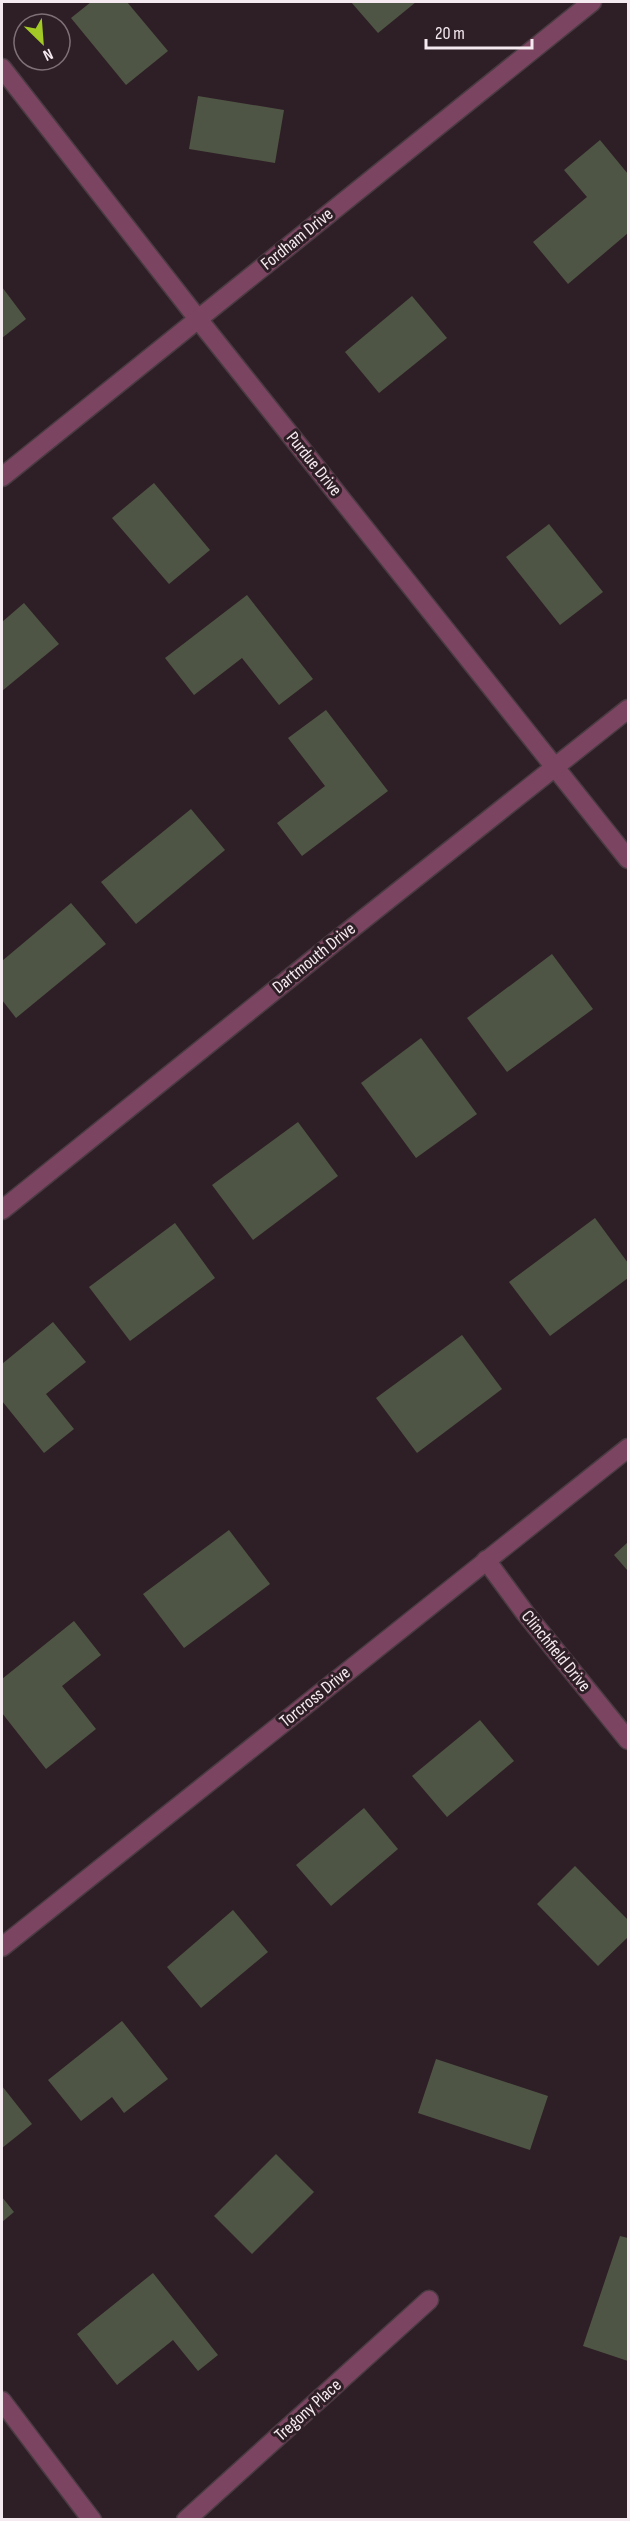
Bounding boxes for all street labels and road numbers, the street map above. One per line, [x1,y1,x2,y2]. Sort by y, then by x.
street label: Fordham Drive [257,203,337,275]
street label: Purdue Drive [282,428,346,500]
street label: Dartmouth Drive [268,918,360,998]
street label: Clinchfield Drive [517,1606,595,1696]
street label: Torcross Drive [275,1662,355,1732]
street label: Tregony Place [270,2375,346,2445]

